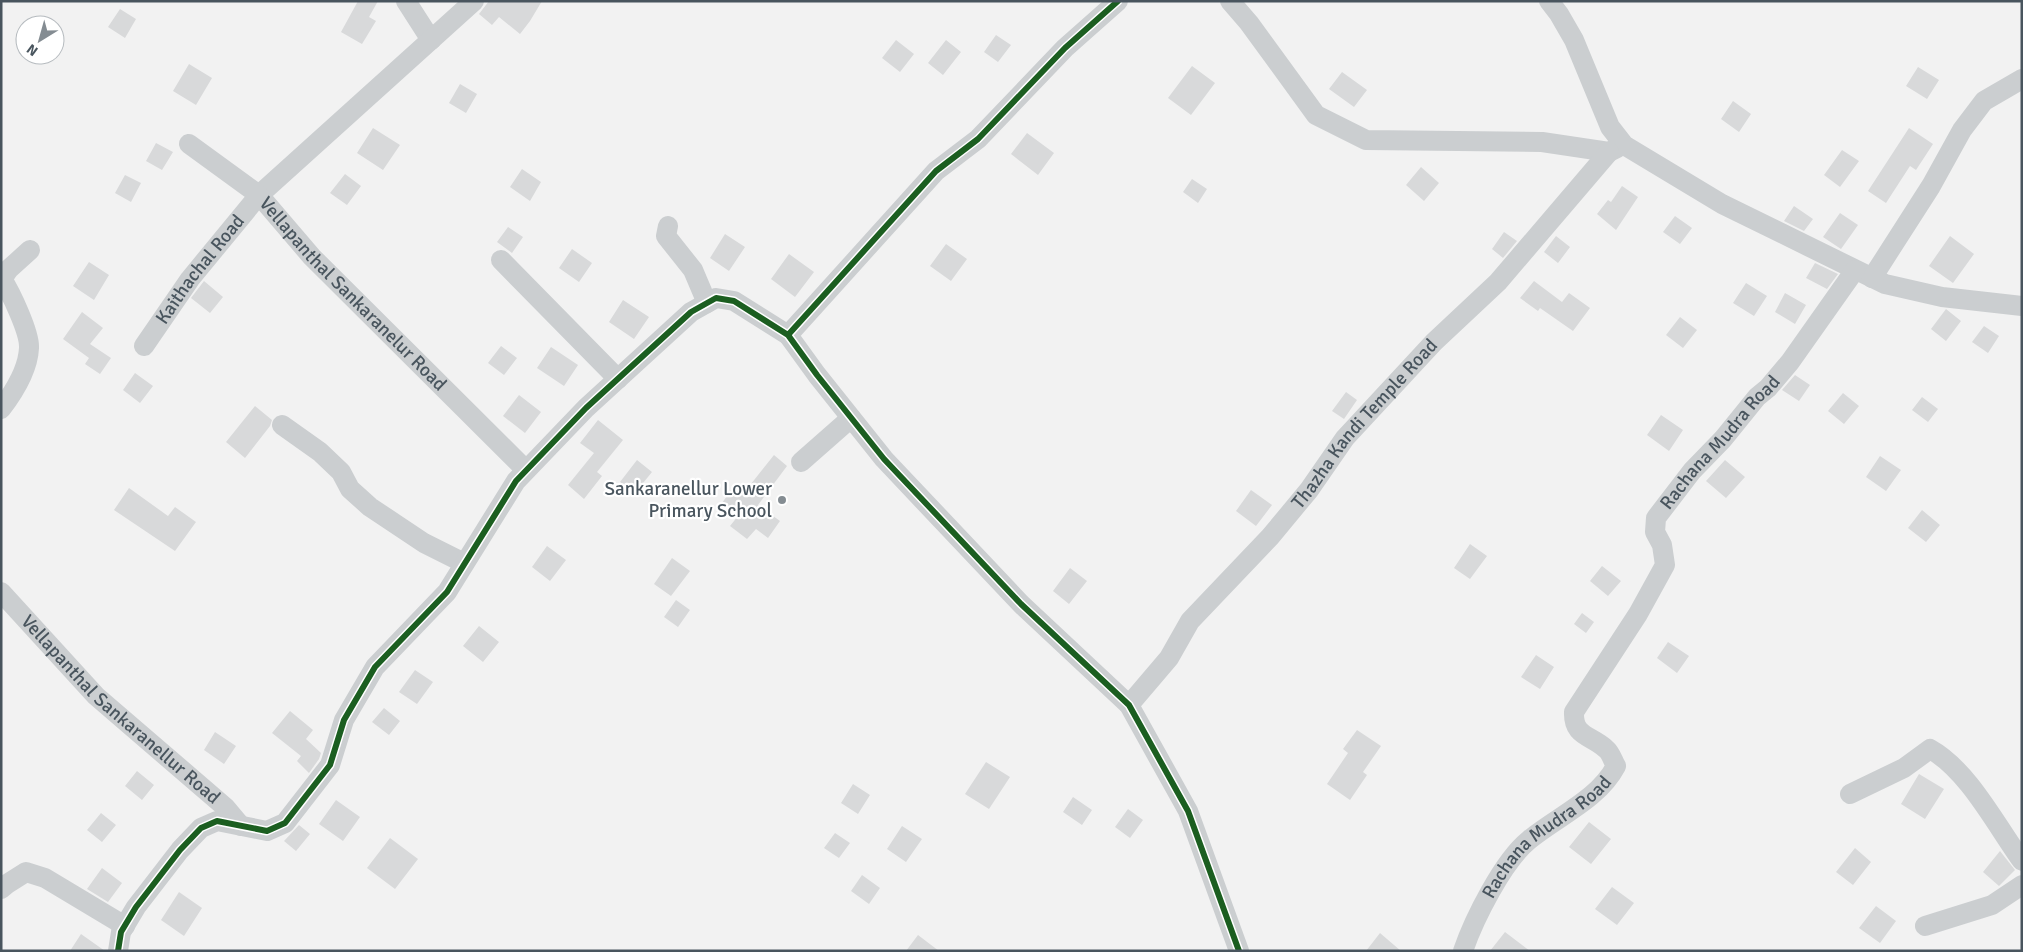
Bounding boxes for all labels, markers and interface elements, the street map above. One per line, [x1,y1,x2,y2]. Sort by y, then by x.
north arrow [15,15,65,65]
text: N [23,40,41,60]
street label: Vellapanthal Sankaranelur Road [254,192,452,396]
street label: Kaithachal Road [150,210,250,329]
street label: Thazha Kandi Temple Road [1286,334,1443,514]
street label: Rachana Mudra Road [1655,370,1785,514]
place label: Sankaranellur Lower Primary School [605,477,772,523]
marker: Sankaranellur Lower Primary School [776,494,788,506]
street label: Vellapanthal Sankaranellur Road [16,610,225,809]
street label: Rachana Mudra Road [1477,771,1617,903]

